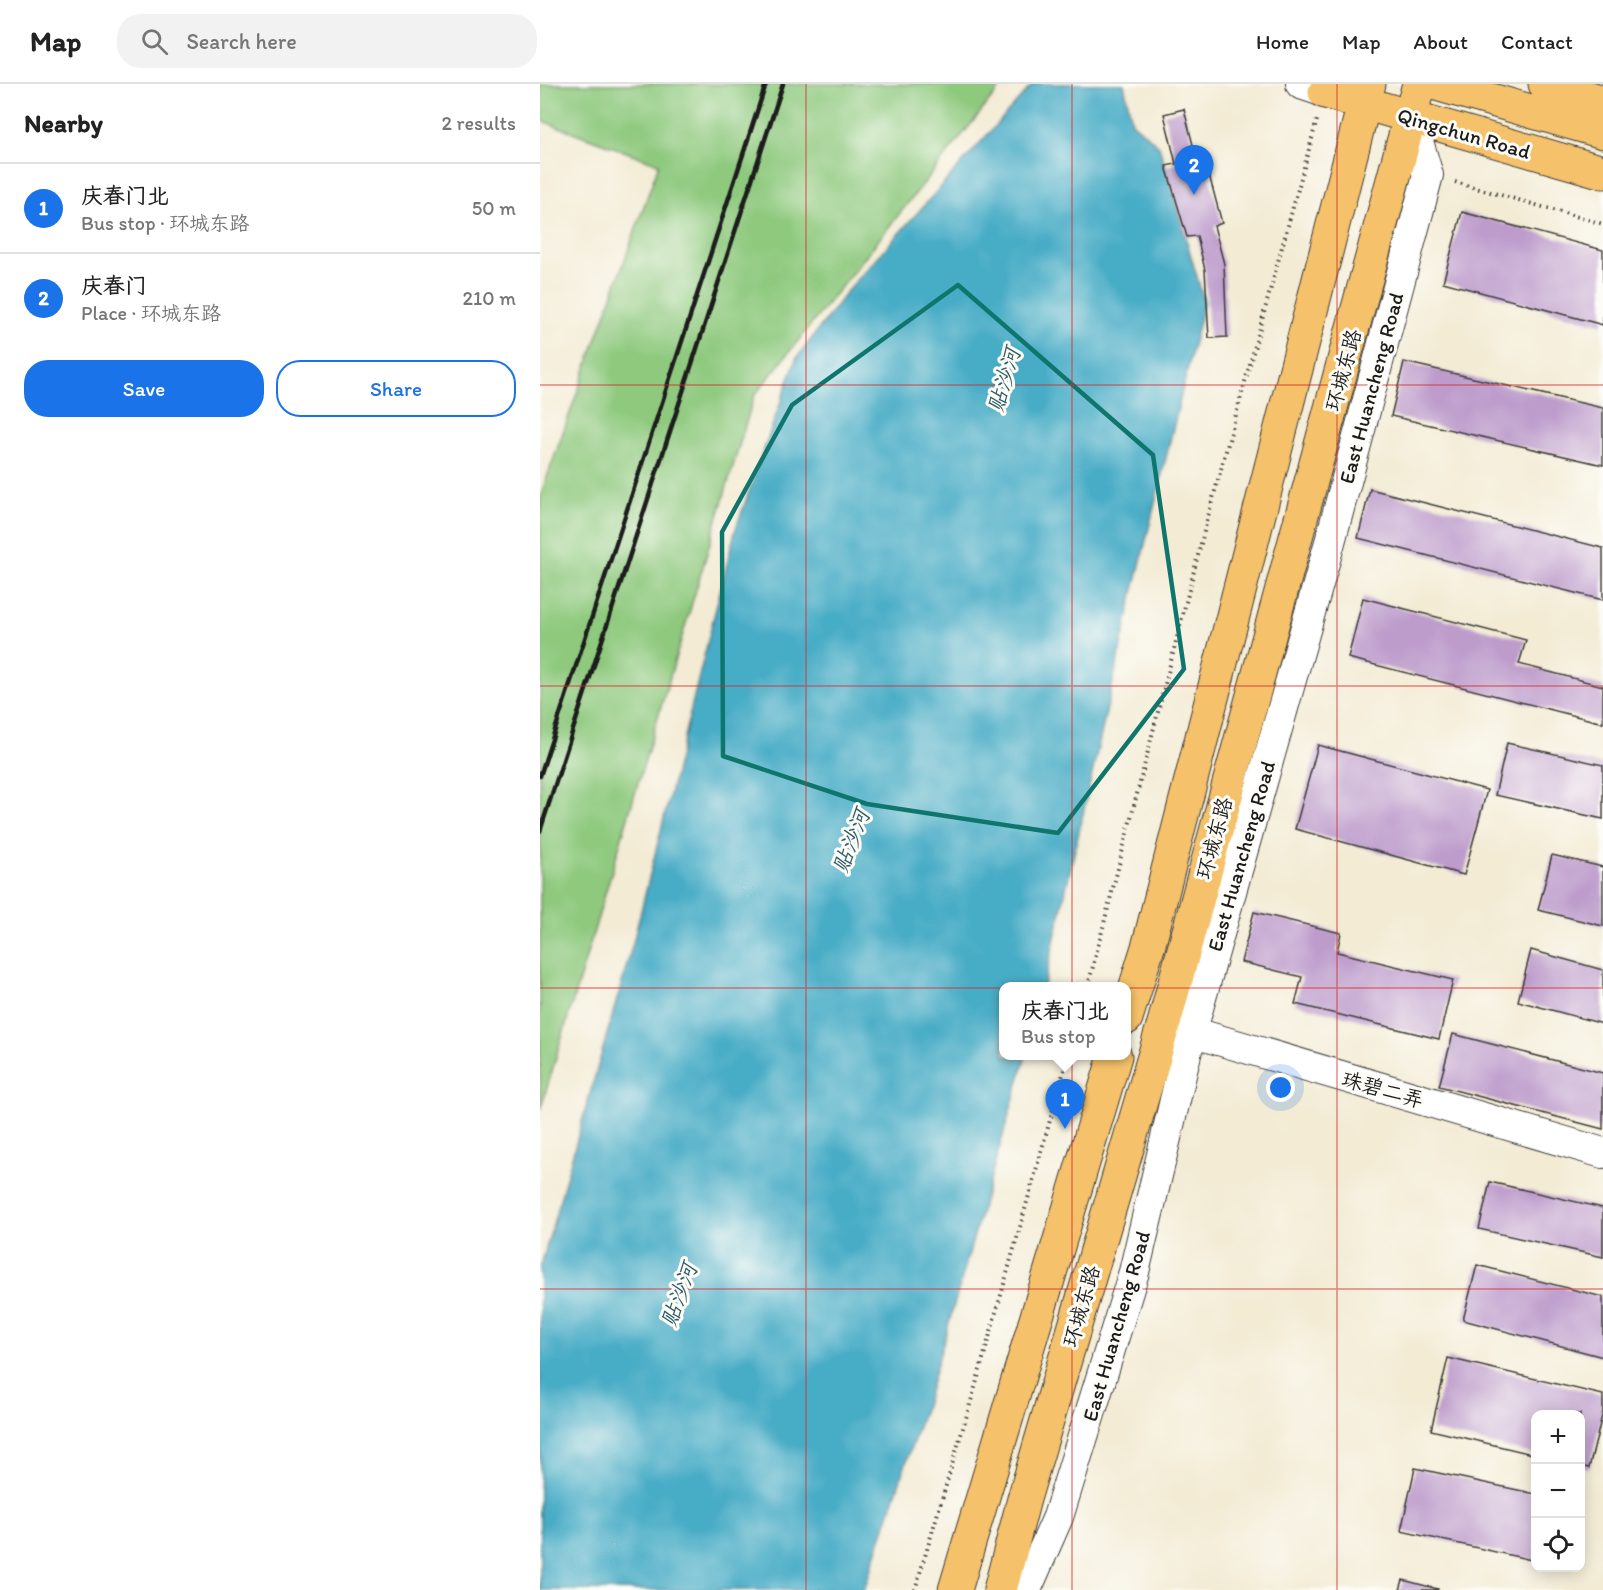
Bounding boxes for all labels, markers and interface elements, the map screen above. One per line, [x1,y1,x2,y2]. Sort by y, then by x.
search box [117,14,537,68]
text: Map [30,24,81,58]
icon: search [138,25,171,58]
text: Search here [186,28,297,55]
text: Home [1256,29,1309,54]
text: Map [1342,29,1381,54]
text: About [1414,29,1468,54]
text: Contact [1501,29,1573,54]
street label: Qingchun Road [1395,102,1534,164]
text: Nearby [24,107,103,139]
text: 2 results [442,111,516,135]
pin: 2 [1174,146,1214,195]
text: 庆春门北 [81,182,169,209]
text: 1 [39,196,48,220]
text: 50 m [472,196,516,220]
text: Bus stop · 环城东路 [81,211,249,235]
text: 庆春门 [81,272,147,299]
text: 2 [38,286,49,310]
text: 210 m [463,286,516,310]
street label: East Huancheng Road [1333,290,1409,486]
text: Place · 环城东路 [81,301,221,325]
street label: 环城东路 [1320,326,1366,414]
water label: 贴沙河 [982,342,1027,415]
button: Save [24,360,264,417]
button: Share [276,360,516,417]
street label: East Huancheng Road [1202,758,1280,954]
street label: 环城东路 [1191,794,1237,882]
water label: 贴沙河 [827,803,877,877]
popup [999,982,1131,1060]
text: 庆春门北 [1021,997,1109,1024]
text: Bus stop [1021,1024,1096,1048]
street label: 珠碧二弄 [1339,1065,1427,1113]
your location [1266,1073,1295,1102]
pin: 1 [1046,1080,1084,1129]
street label: East Huancheng Road [1077,1228,1155,1424]
water label: 贴沙河 [655,1257,704,1331]
street label: 环城东路 [1057,1262,1105,1350]
map controls [1531,1410,1585,1572]
button: + [1531,1410,1585,1464]
button: − [1531,1464,1585,1518]
button: locate [1531,1518,1585,1572]

